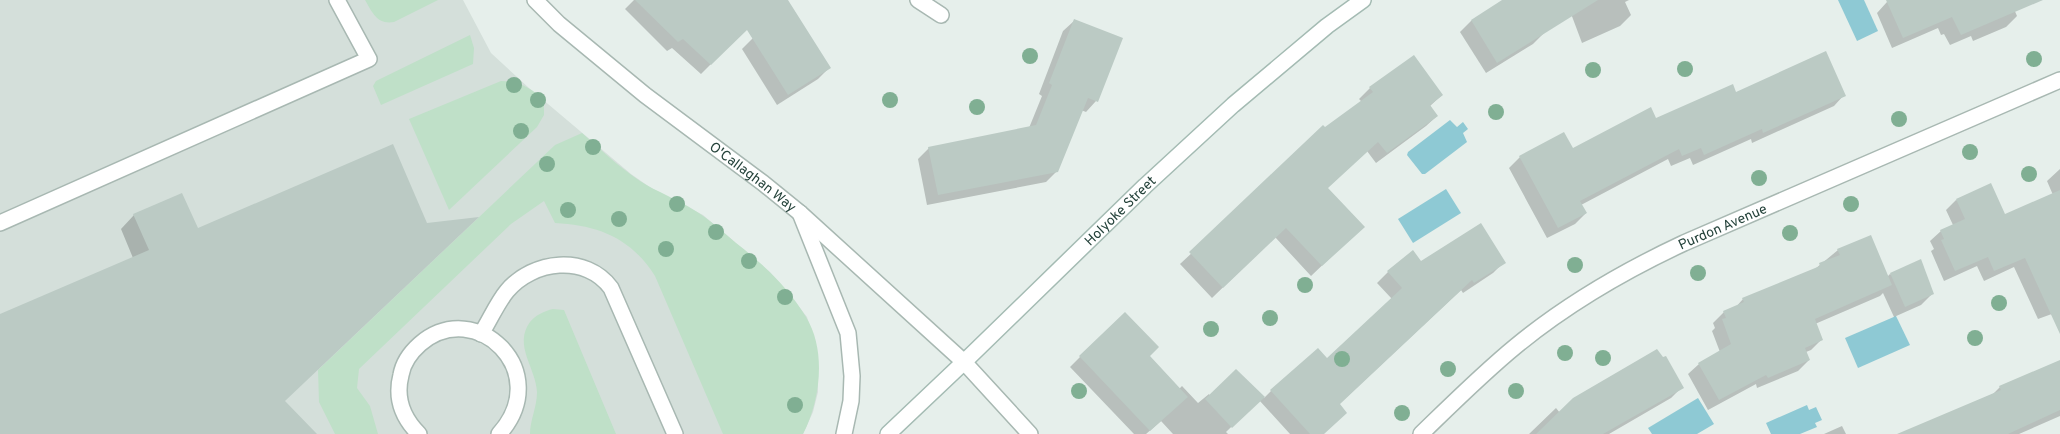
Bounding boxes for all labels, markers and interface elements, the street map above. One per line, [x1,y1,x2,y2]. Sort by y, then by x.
street label: O'Callaghan Way [706,139,799,217]
street label: Holyoke Street [1082,173,1160,250]
street label: Purdon Avenue [1676,201,1770,254]

